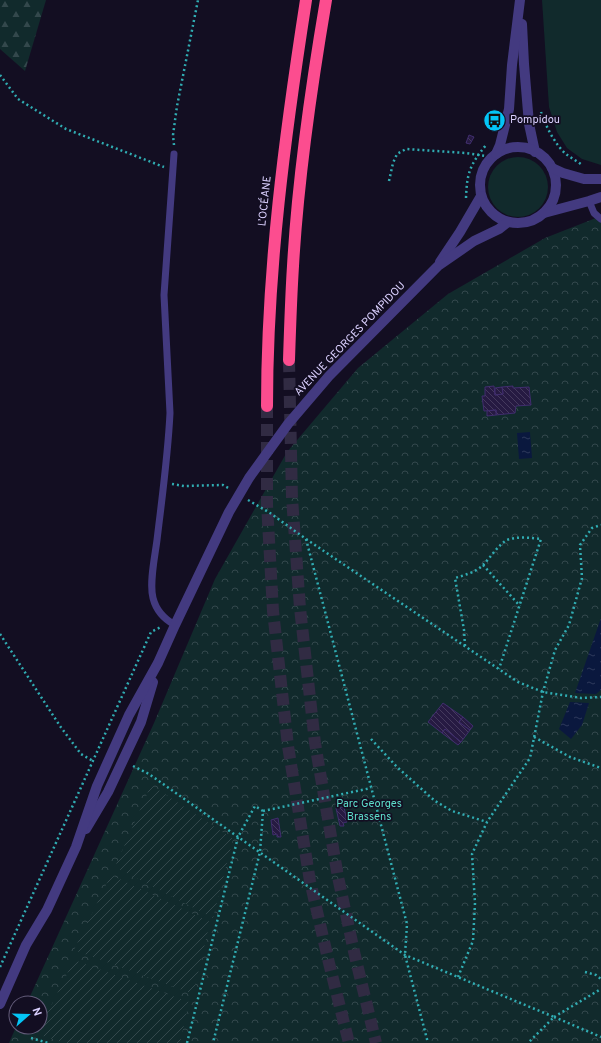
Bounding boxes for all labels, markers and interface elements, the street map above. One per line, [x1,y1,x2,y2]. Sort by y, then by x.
bus stop icon: Pompidou [481,107,507,133]
place label: Pompidou [510,113,560,127]
street label: L’OCÉANE [254,175,275,227]
street label: AVENUE GEORGES POMPIDOU [292,279,408,399]
park label: Parc Georges Brassens [336,797,402,824]
north arrow [8,995,48,1035]
text: N [29,1006,44,1018]

